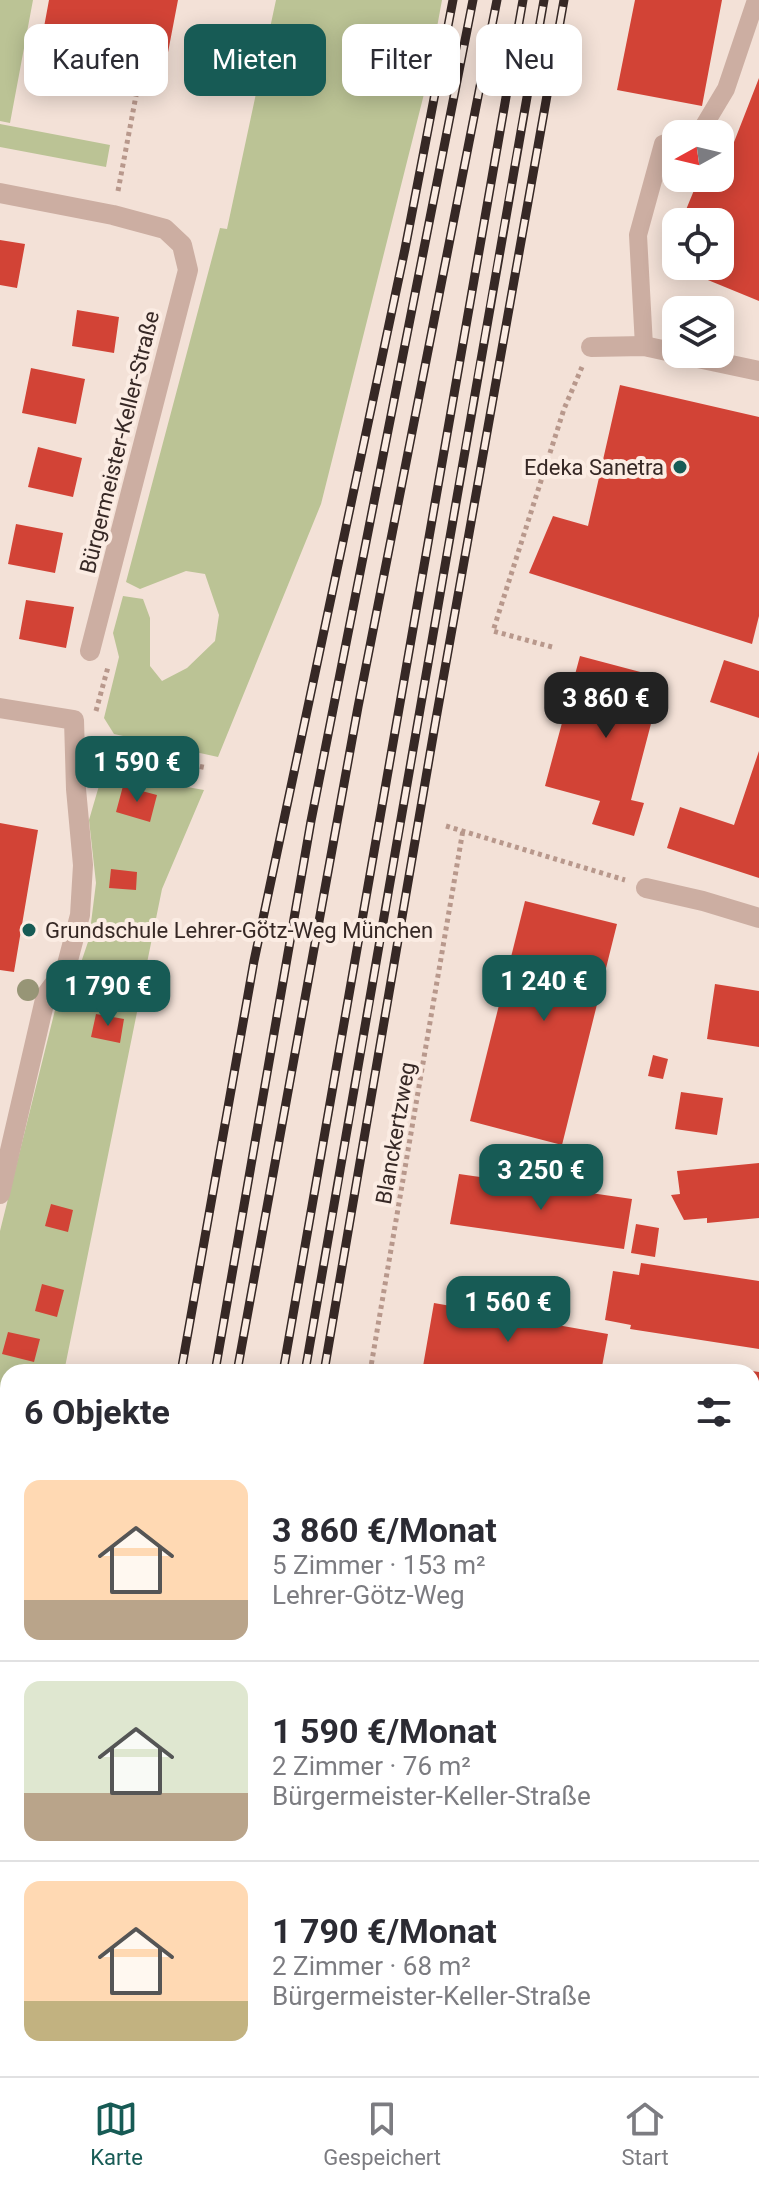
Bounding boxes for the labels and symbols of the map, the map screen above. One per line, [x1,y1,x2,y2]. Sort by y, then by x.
north arrow [662,120,734,192]
street label: Bürgermeister-Keller-Straße [75,308,164,576]
place label: Edeka Sanetra [524,455,664,480]
marker: Edeka Sanetra [671,458,689,476]
pin: 3 860 € [532,672,680,740]
pin: 1 590 € [63,736,211,804]
place label: Grundschule Lehrer-Götz-Weg München [45,918,433,943]
marker: Grundschule Lehrer-Götz-Weg München [20,921,38,939]
pin: 1 240 € [470,955,618,1023]
pin: 1 790 € [34,960,182,1028]
street label: Blanckertzweg [371,1060,420,1206]
pin: 3 250 € [467,1144,615,1212]
pin: 1 560 € [434,1276,582,1344]

